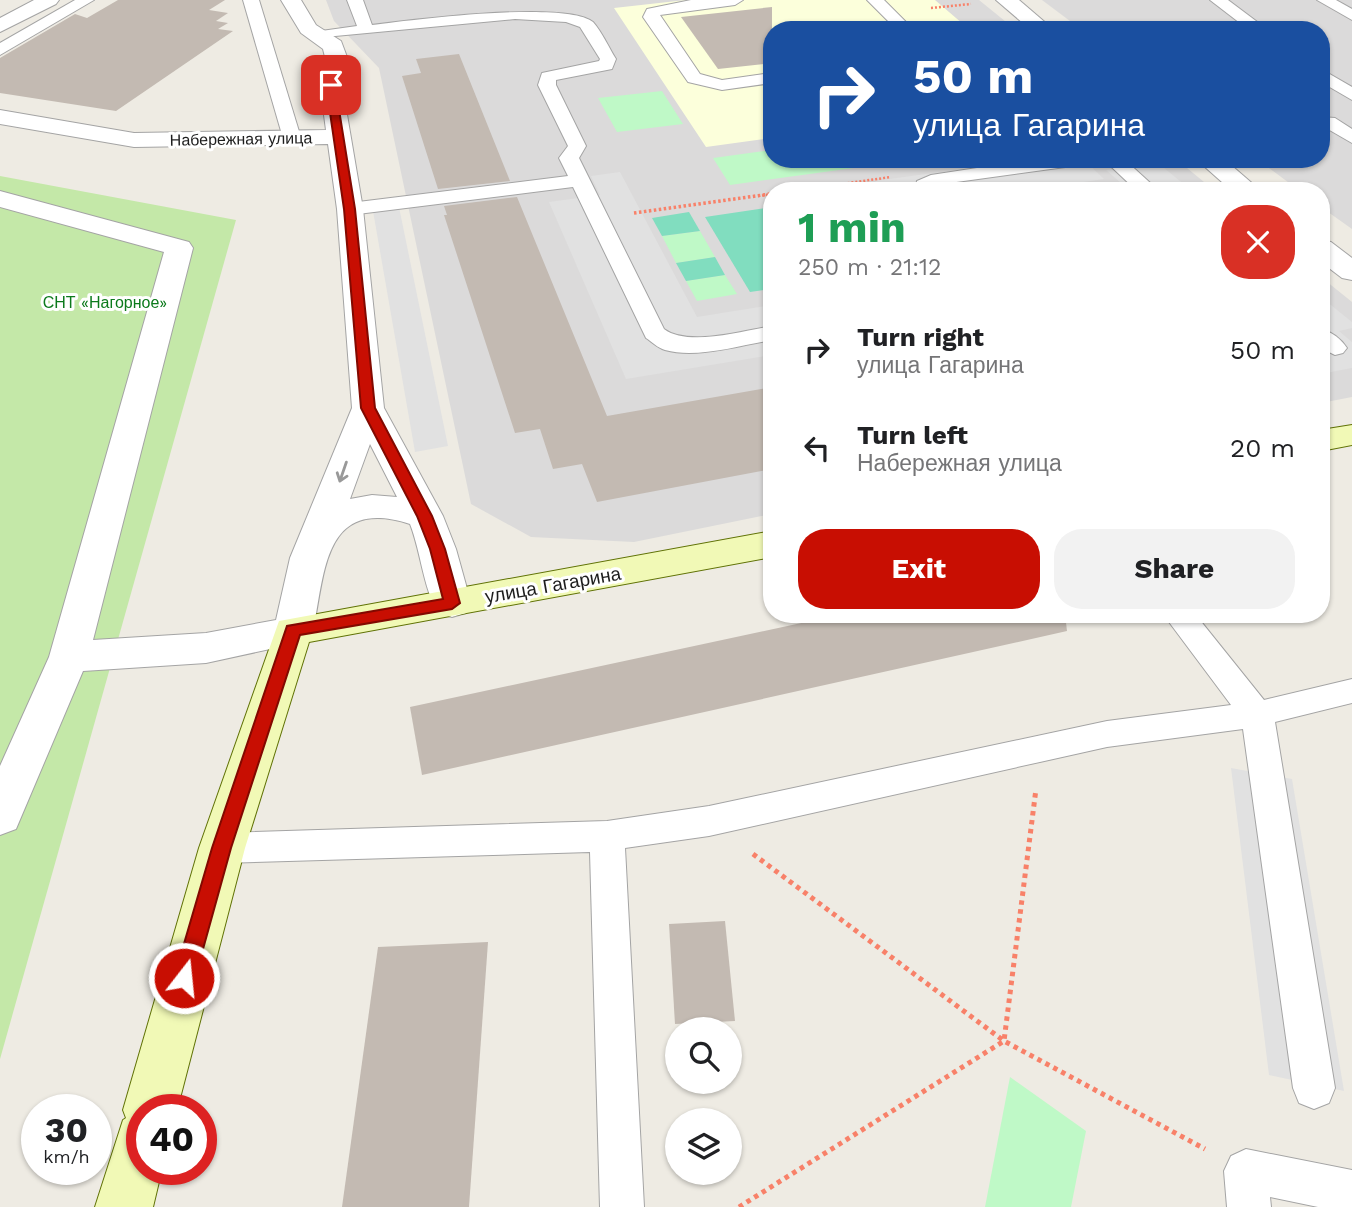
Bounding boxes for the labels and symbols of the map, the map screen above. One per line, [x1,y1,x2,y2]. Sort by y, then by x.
pin [301,55,361,115]
street label: Набережная улица [170,128,313,150]
park label: СНТ «Нагорное» [43,293,167,312]
one-way arrow [336,460,348,482]
street label: улица Гагарина [483,562,623,608]
position arrow [147,941,221,1015]
speed limit sign: 40 [126,1094,217,1185]

